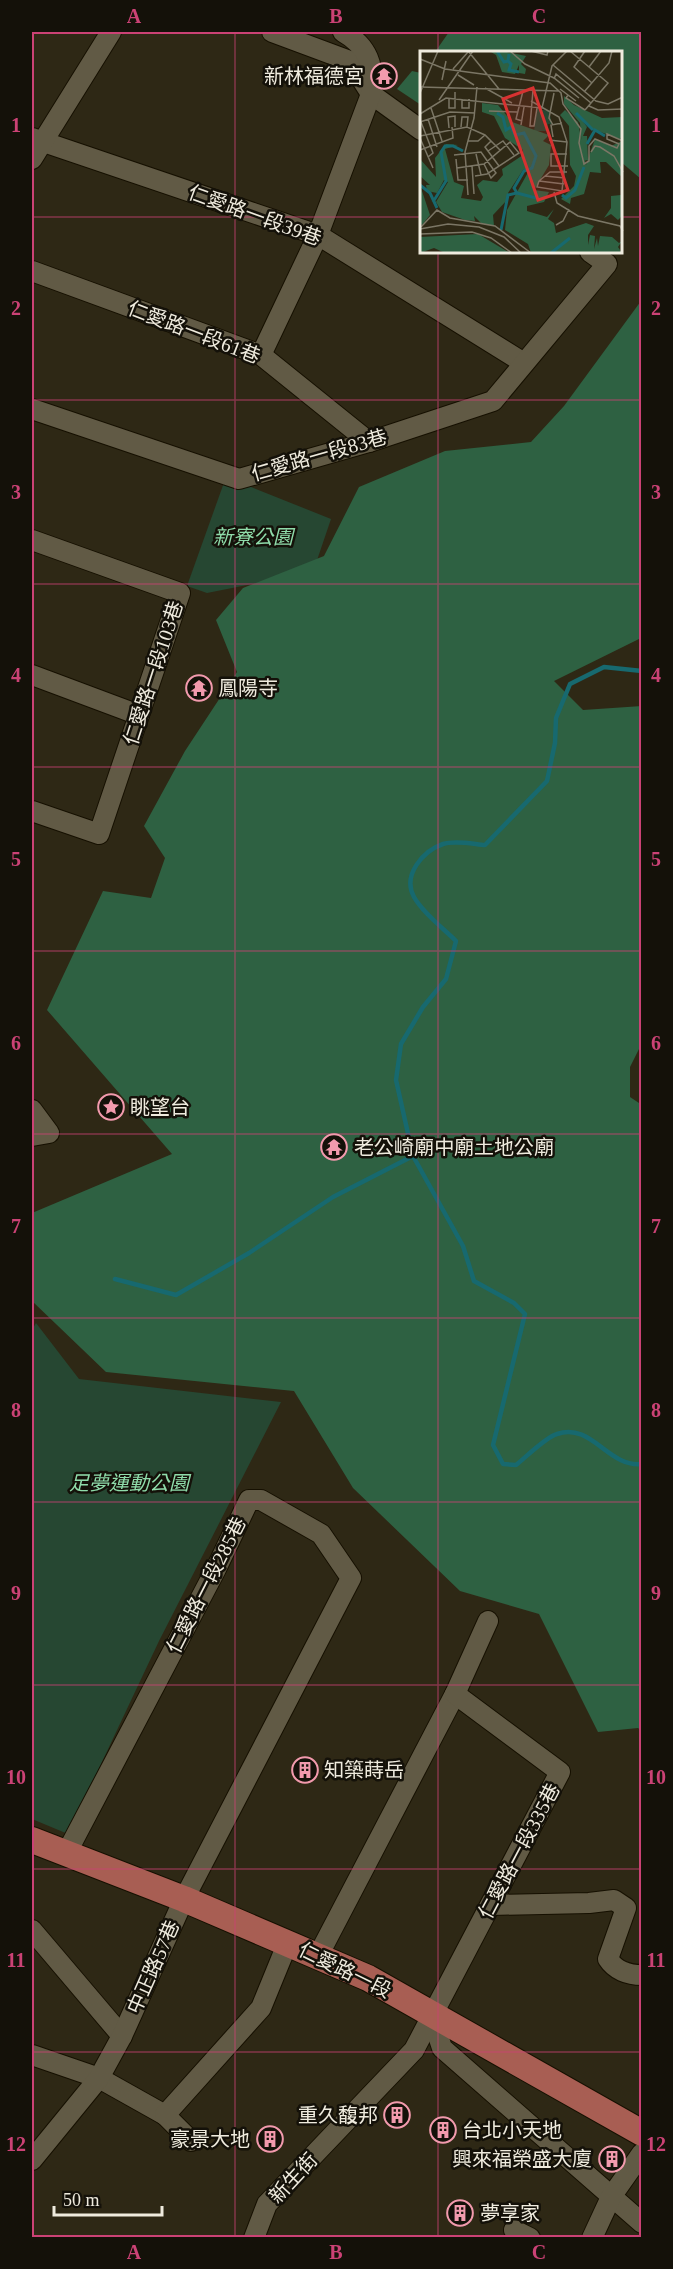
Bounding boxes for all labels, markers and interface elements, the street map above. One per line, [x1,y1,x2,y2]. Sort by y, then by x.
text: A [127,5,142,27]
text: B [329,5,343,27]
text: C [532,5,546,27]
inset map [420,51,622,254]
temple icon: 新林福德宮 [369,61,399,91]
place label: 新林福德宮 [264,65,364,87]
text: 1 [11,114,21,136]
text: 1 [651,114,661,136]
street label: 仁愛路一段39巷 [185,181,325,249]
text: 2 [11,297,21,319]
street label: 仁愛路一段61巷 [125,297,263,367]
text: 2 [651,297,661,319]
street label: 仁愛路一段83巷 [249,425,389,485]
text: 3 [11,481,21,503]
text: 3 [651,481,661,503]
park label: 新寮公園 [213,526,296,548]
street label: 仁愛路一段103巷 [119,598,187,748]
text: 4 [11,664,21,686]
text: 4 [651,664,661,686]
temple icon: 鳳陽寺 [184,673,214,703]
place label: 鳳陽寺 [218,677,278,699]
text: 5 [11,848,21,870]
text: 5 [651,848,661,870]
text: 6 [11,1032,21,1054]
text: 6 [651,1032,661,1054]
place icon: 眺望台 [96,1092,126,1122]
place label: 眺望台 [130,1096,190,1118]
temple icon: 老公崎廟中廟土地公廟 [319,1132,349,1162]
place label: 老公崎廟中廟土地公廟 [354,1136,554,1158]
text: 7 [11,1215,21,1237]
text: 7 [651,1215,661,1237]
text: 8 [11,1399,21,1421]
text: 8 [651,1399,661,1421]
park label: 足夢運動公園 [69,1472,192,1494]
street label: 仁愛路一段285巷 [162,1513,250,1657]
text: 9 [11,1582,21,1604]
text: 9 [651,1582,661,1604]
building icon: 知築蒔岳 [290,1755,320,1785]
place label: 知築蒔岳 [324,1759,404,1781]
text: 10 [6,1766,26,1788]
text: 10 [646,1766,666,1788]
street label: 仁愛路一段335巷 [474,1780,564,1922]
street label: 中正路57巷 [123,1917,183,2017]
street label: 仁愛路一段 [295,1938,395,2002]
text: 11 [7,1949,25,1971]
text: 11 [647,1949,665,1971]
building icon: 重久馥邦 [382,2100,412,2130]
place label: 重久馥邦 [298,2104,378,2126]
building icon: 台北小天地 [428,2115,458,2145]
place label: 台北小天地 [462,2119,562,2141]
building icon: 豪景大地 [255,2124,285,2154]
place label: 豪景大地 [170,2128,250,2150]
text: 12 [6,2133,26,2155]
text: 12 [646,2133,666,2155]
building icon: 興來福榮盛大廈 [597,2144,627,2174]
place label: 興來福榮盛大廈 [452,2148,592,2170]
street label: 新生街 [264,2149,322,2207]
scale bar [54,2179,162,2217]
text: 50 m [63,2190,100,2210]
building icon: 夢享家 [445,2198,475,2228]
place label: 夢享家 [480,2202,540,2224]
text: A [127,2241,142,2263]
text: B [329,2241,343,2263]
text: C [532,2241,546,2263]

